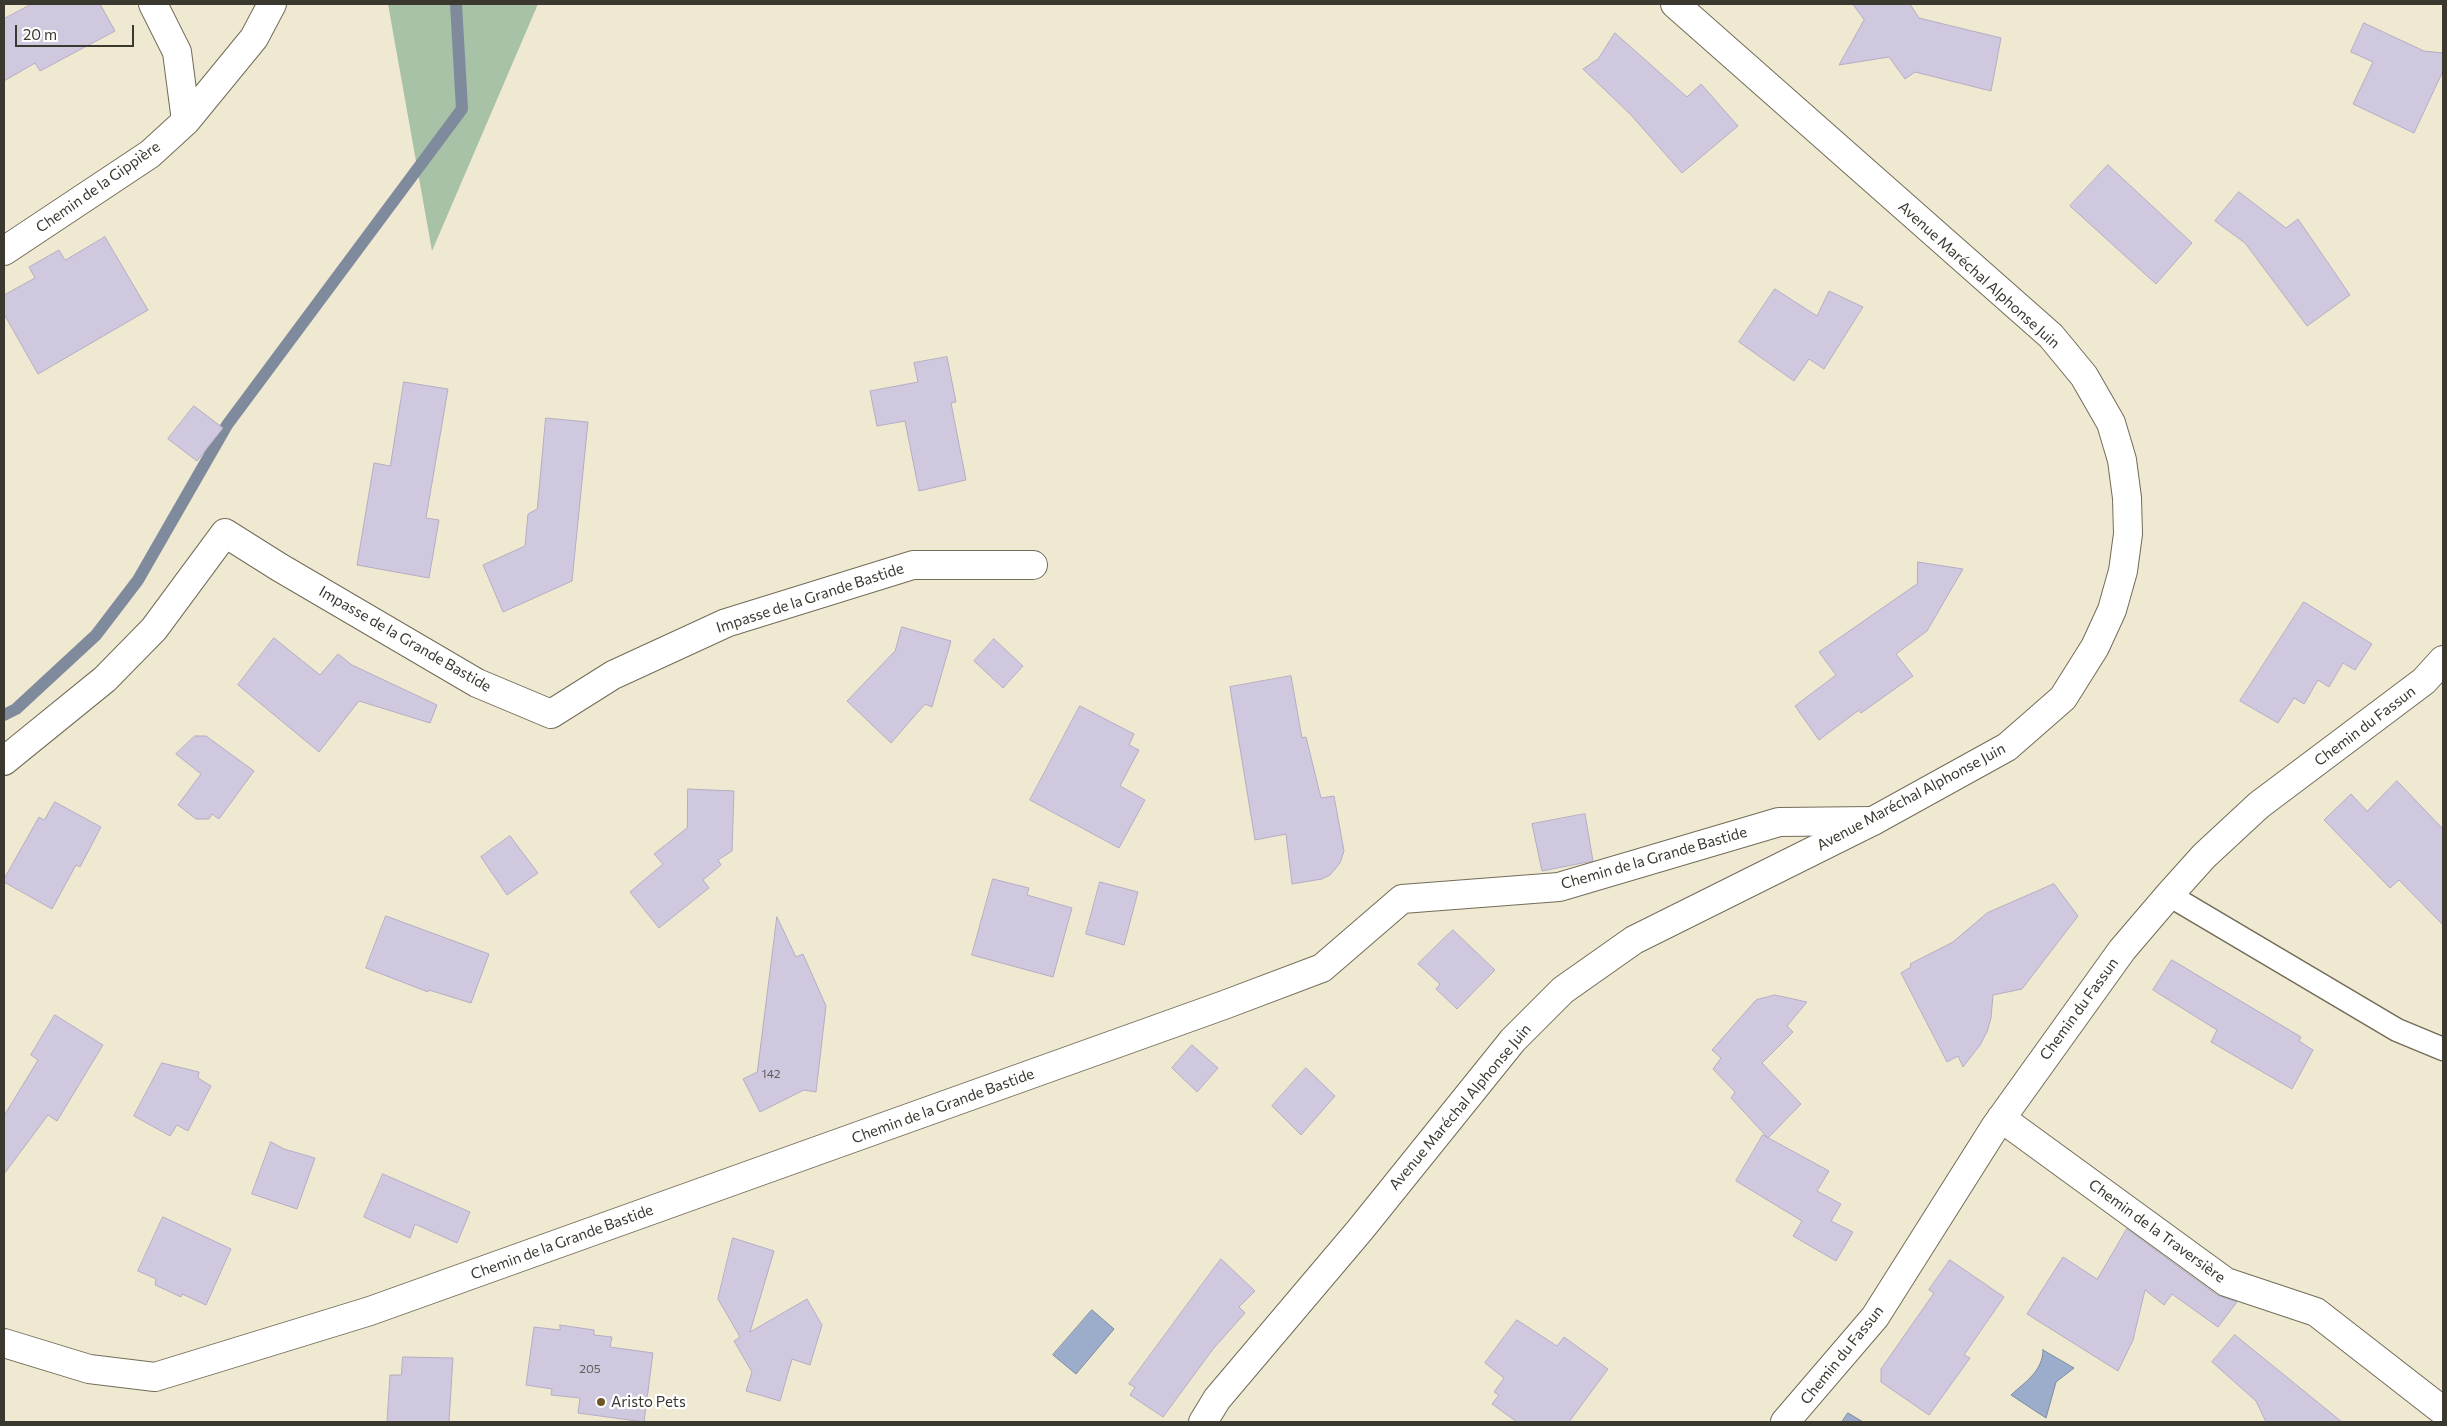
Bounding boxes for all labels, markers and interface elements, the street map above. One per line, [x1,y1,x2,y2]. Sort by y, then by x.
scale bar [18,15,136,47]
text: 20 m [23,25,57,43]
street label: Chemin de la Gippière [33,137,163,237]
street label: Avenue Maréchal Alphonse Juin [1895,198,2063,352]
street label: Impasse de la Grande Bastide [714,559,906,637]
street label: Impasse de la Grande Bastide [316,582,494,696]
street label: Chemin du Fassun [2311,682,2419,770]
street label: Avenue Maréchal Alphonse Juin [1814,739,2008,855]
street label: Chemin de la Grande Bastide [1559,823,1749,893]
street label: Chemin du Fassun [2036,954,2122,1064]
street label: Avenue Maréchal Alphonse Juin [1385,1020,1535,1194]
street label: Chemin de la Grande Bastide [849,1065,1037,1147]
house number: 142 [762,1067,780,1081]
street label: Chemin de la Traversière [2085,1175,2229,1287]
street label: Chemin de la Grande Bastide [468,1201,656,1283]
street label: Chemin du Fassun [1797,1302,1887,1408]
house number: 205 [579,1362,601,1376]
place label: Aristo Pets [611,1393,686,1411]
marker: Aristo Pets [595,1396,607,1408]

